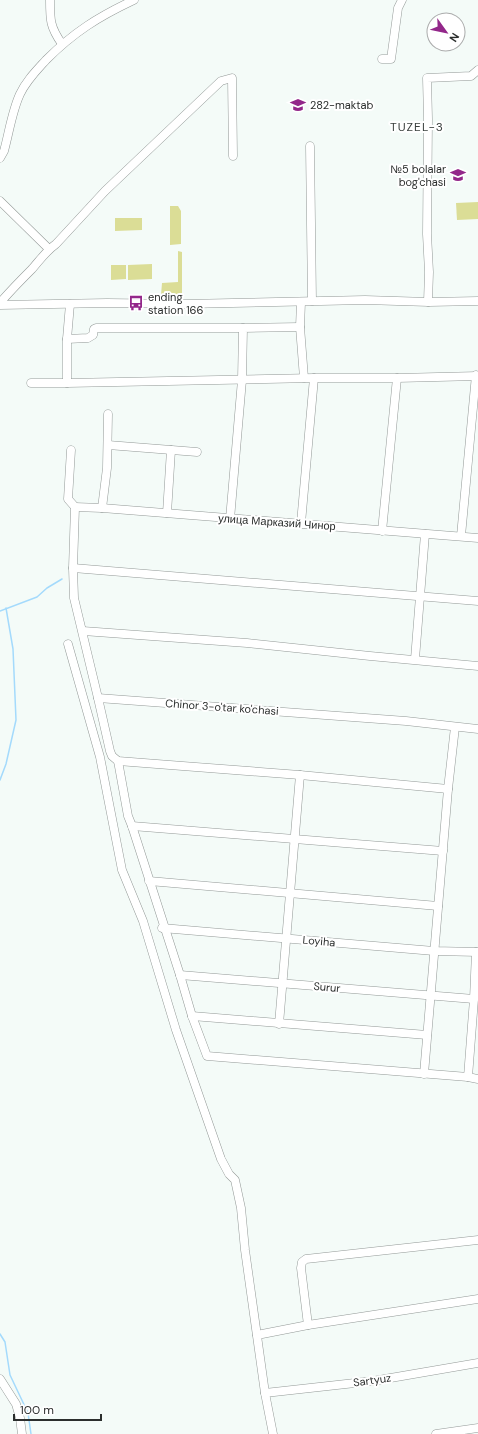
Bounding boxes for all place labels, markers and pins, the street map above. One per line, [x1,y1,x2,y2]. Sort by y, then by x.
school or university icon: 282-maktab [289,96,307,114]
place label: 282-maktab [310,98,374,112]
place label: №5 bolalar bog'chasi [390,162,446,189]
school or university icon: №5 bolalar bog'chasi [449,166,467,184]
place label: ending station 166 [148,290,203,317]
bus stop icon: ending station 166 [127,294,145,312]

